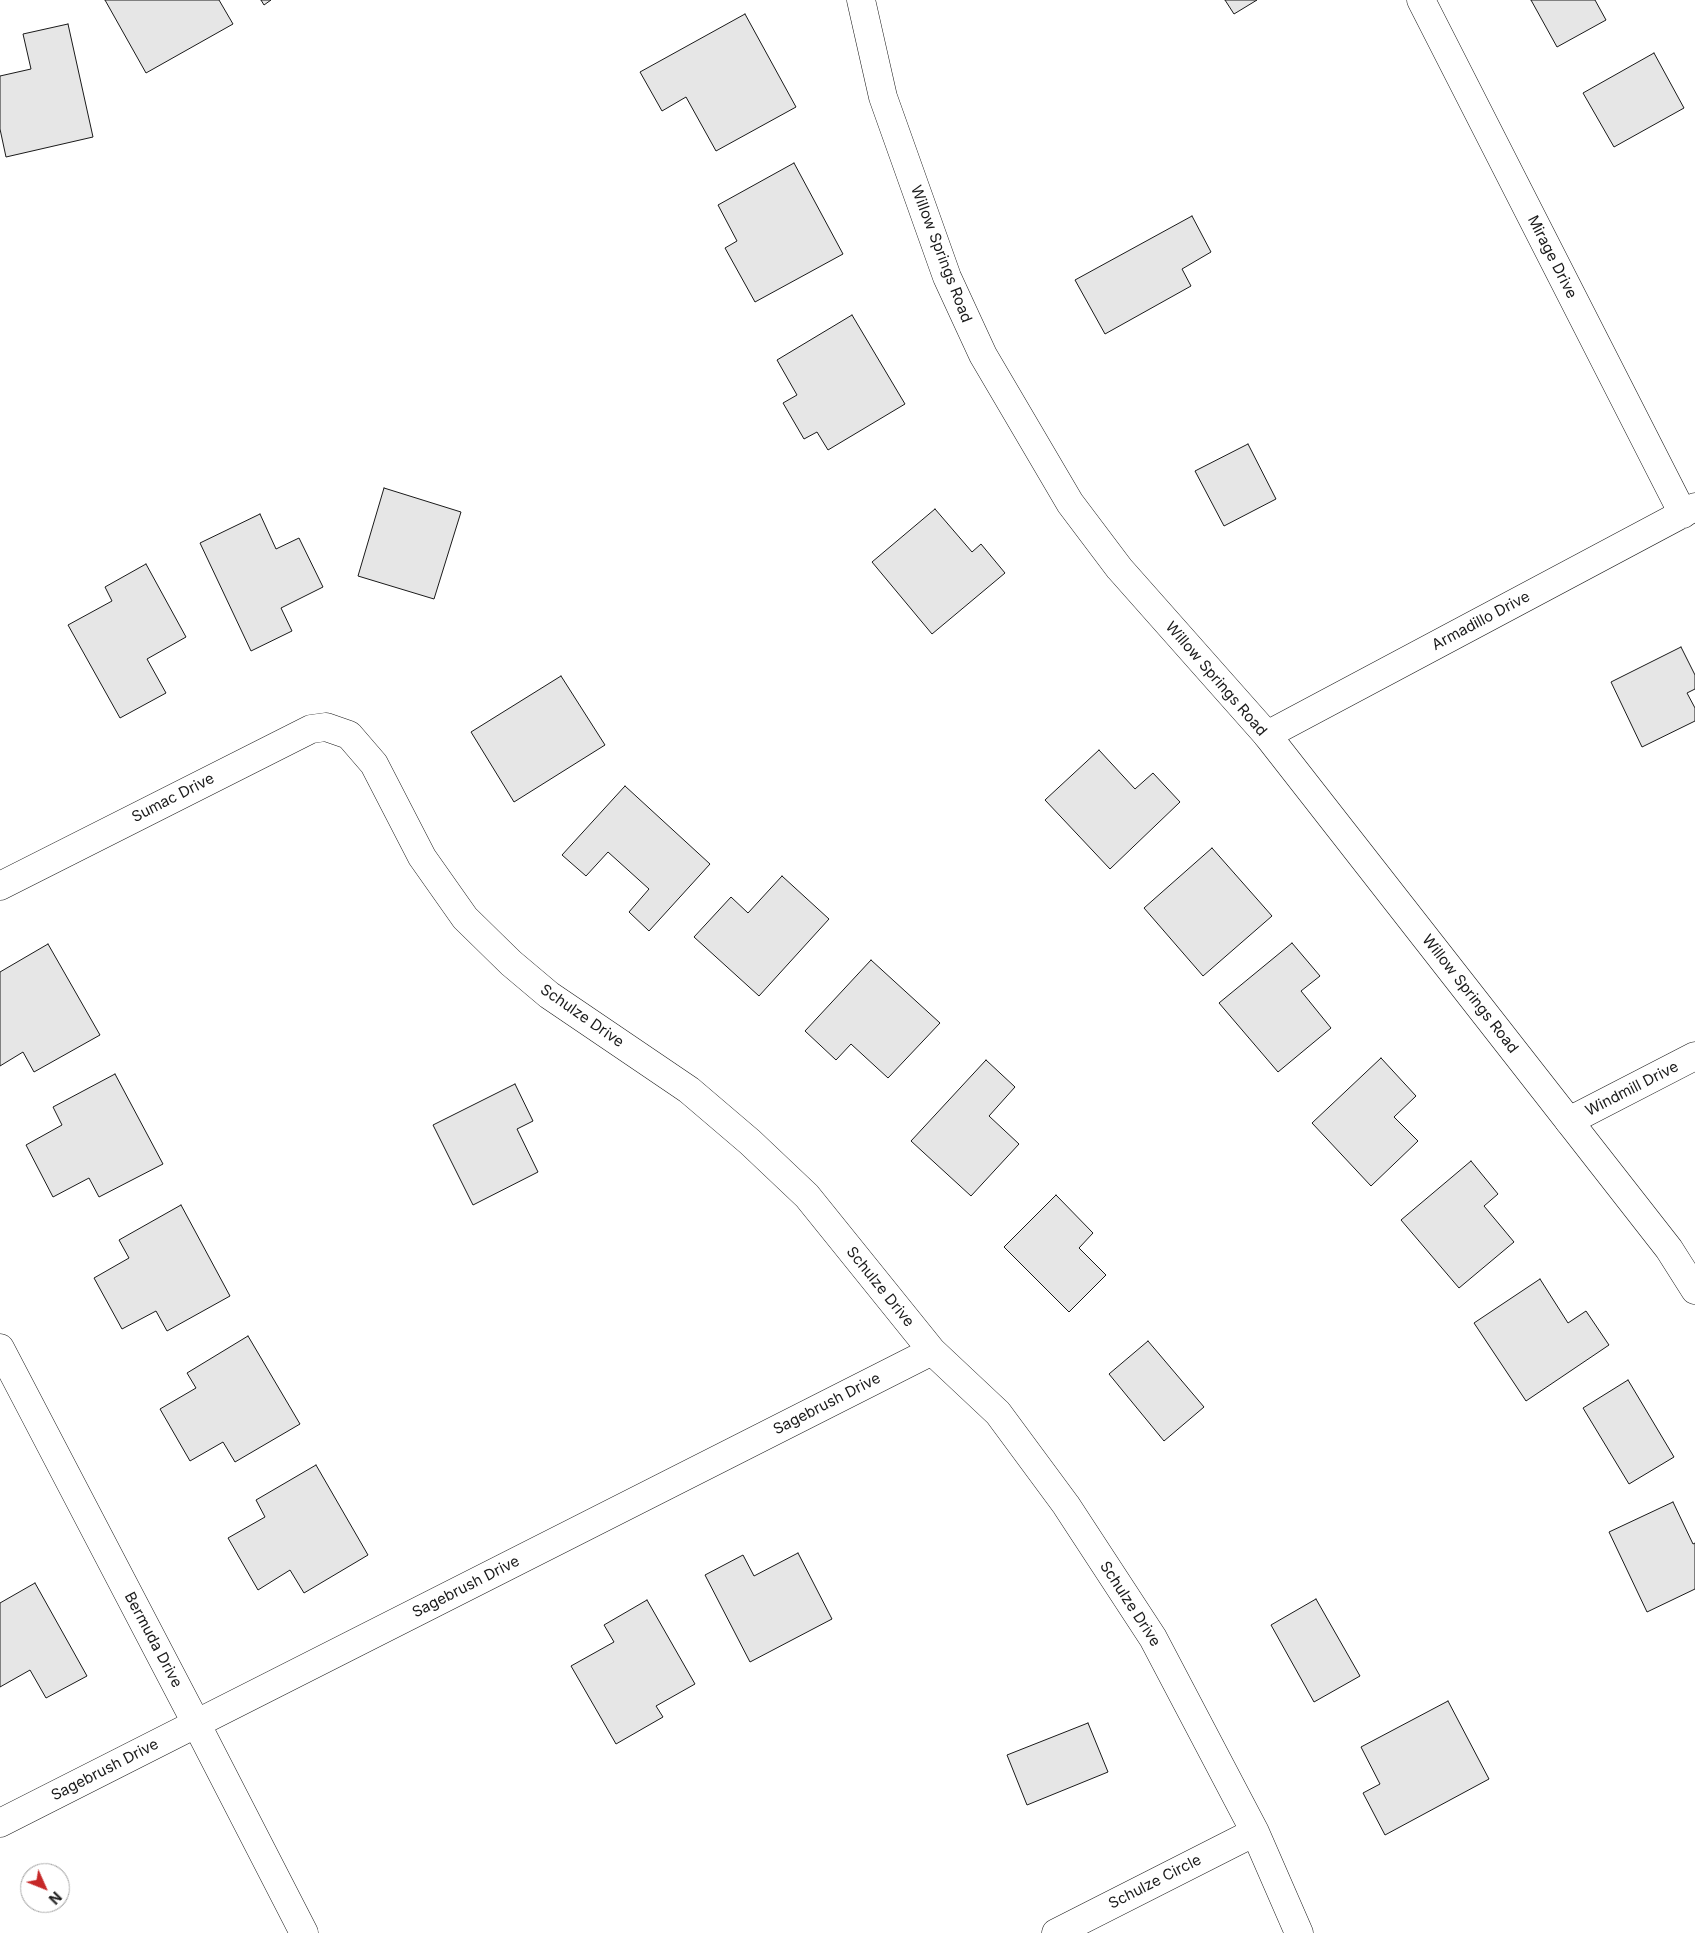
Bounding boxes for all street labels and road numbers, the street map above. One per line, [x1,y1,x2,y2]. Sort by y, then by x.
street label: Willow Springs Road [907,183,975,325]
street label: Mirage Drive [1523,213,1581,301]
street label: Armadillo Drive [1429,588,1533,654]
street label: Willow Springs Road [1161,618,1271,740]
street label: Sumac Drive [129,770,217,826]
street label: Willow Springs Road [1418,931,1522,1057]
street label: Schulze Drive [537,981,627,1051]
street label: Windmill Drive [1583,1058,1681,1120]
street label: Schulze Drive [842,1243,918,1331]
street label: Sagebrush Drive [770,1369,884,1439]
street label: Sagebrush Drive [409,1552,523,1622]
street label: Schulze Drive [1096,1558,1164,1650]
street label: Bermuda Drive [120,1589,186,1691]
street label: Sagebrush Drive [48,1735,162,1805]
street label: Schulze Circle [1106,1851,1204,1913]

